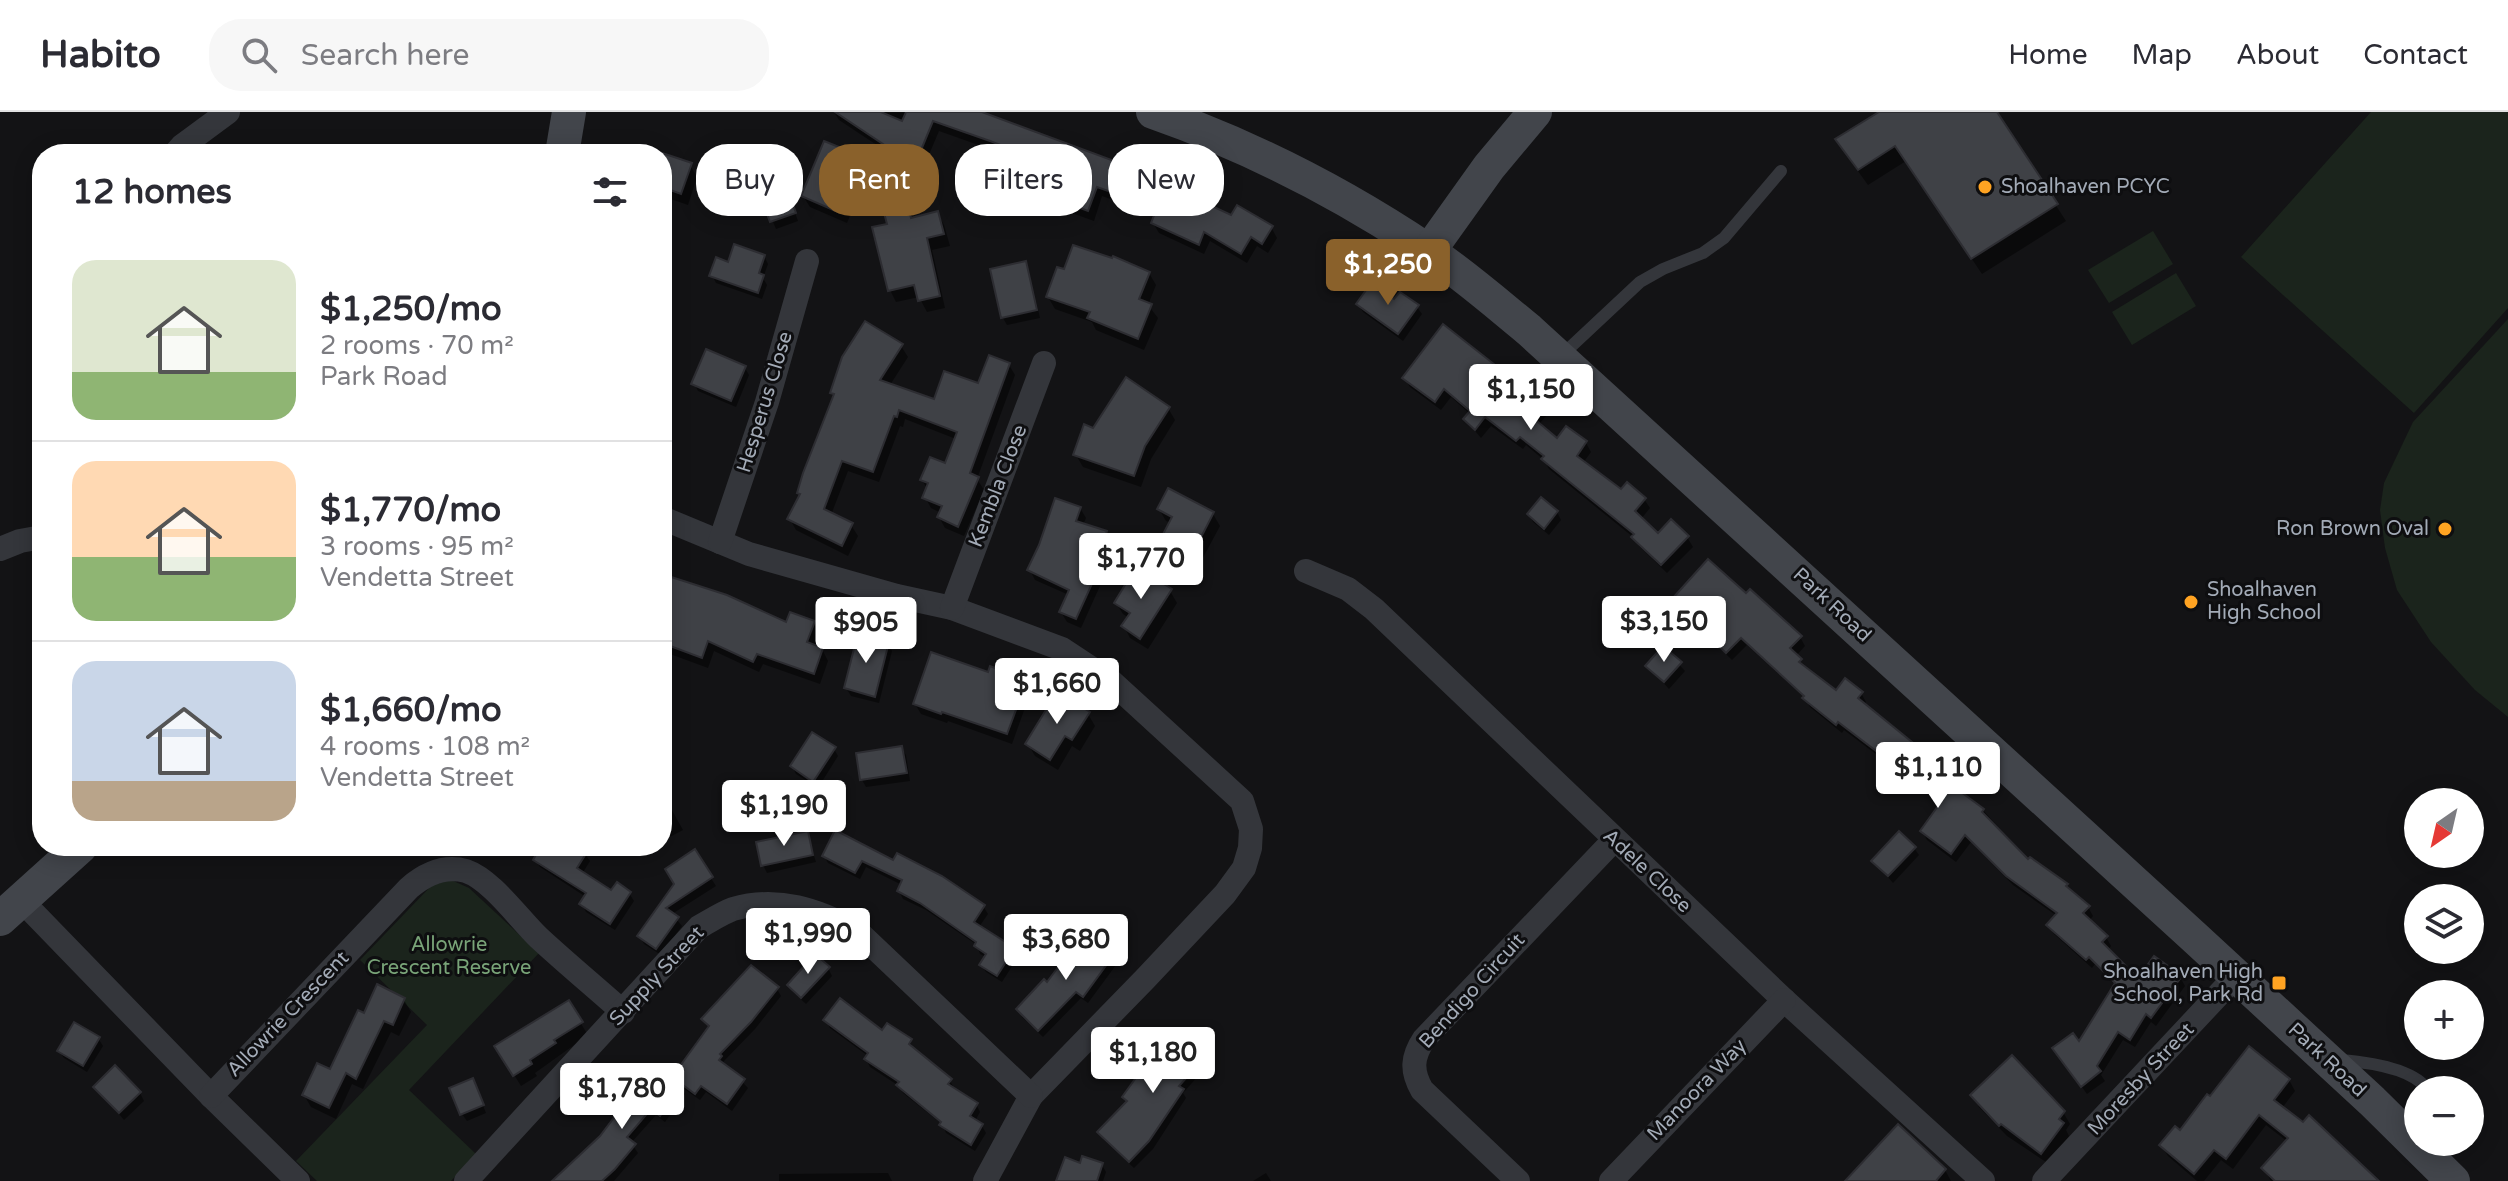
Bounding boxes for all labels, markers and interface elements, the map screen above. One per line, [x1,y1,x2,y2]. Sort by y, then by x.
search box [209,19,769,91]
text: Habito [40,32,161,78]
icon: search [237,33,281,77]
text: Search here [301,37,470,74]
text: Home [2008,38,2088,72]
text: Map [2132,38,2192,72]
text: About [2236,38,2319,72]
text: Contact [2363,38,2468,72]
chip: Buy [696,144,803,216]
chip: Rent [819,144,939,216]
chip: Filters [955,144,1092,216]
chip: New [1108,144,1224,216]
icon: filters [588,170,632,214]
text: 12 homes [72,172,232,213]
place label: Shoalhaven PCYC [2001,175,2170,199]
marker: Shoalhaven PCYC [1976,178,1994,196]
pin: $1,250 [1323,239,1453,307]
text: $1,250 [1344,249,1432,280]
text: $1,250/mo [320,289,502,330]
icon: home [136,292,232,388]
street label: Hesperus Close [732,329,798,475]
text: 2 rooms · 70 m² [320,330,514,361]
text: Park Road [320,361,448,392]
pin: $1,150 [1466,364,1596,432]
text: $1,150 [1487,374,1575,405]
street label: Kembla Close [964,421,1032,551]
text: $1,770/mo [320,490,501,531]
icon: home [136,493,232,589]
place label: Ron Brown Oval [2276,517,2429,541]
marker: Ron Brown Oval [2436,520,2454,538]
text: 3 rooms · 95 m² [320,531,514,562]
pin: $1,770 [1076,533,1206,601]
text: $1,770 [1097,543,1185,574]
text: Vendetta Street [320,562,514,593]
street label: Park Road [1788,563,1876,647]
place label: Shoalhaven High School [2207,578,2321,625]
marker: Shoalhaven High School [2182,593,2200,611]
pin: $3,150 [1599,596,1729,664]
pin: $905 [819,597,913,665]
text: $3,150 [1620,606,1708,637]
text: $905 [833,607,899,638]
pin: $1,660 [992,658,1122,726]
text: $1,660 [1013,668,1101,699]
text: $1,660/mo [320,690,502,731]
icon: home [136,693,232,789]
text: 4 rooms · 108 m² [320,731,530,762]
pin: $1,110 [1873,742,2003,810]
text: $1,110 [1894,752,1982,783]
text: Vendetta Street [320,762,514,793]
pin: $1,190 [719,780,849,848]
north arrow [2404,788,2484,868]
map controls [2404,788,2484,1156]
text: $1,190 [740,790,828,821]
street label: Adele Close [1598,824,1696,918]
button: layers [2404,884,2484,964]
pin: $1,990 [743,908,873,976]
pin: $3,680 [1001,914,1131,982]
text: $1,990 [764,918,852,949]
street label: Supply Street [605,921,710,1031]
text: $3,680 [1022,924,1110,955]
street label: Bendigo Circuit [1414,928,1530,1053]
park label: Allowrie Crescent Reserve [367,933,531,980]
street label: Allowrie Crescent [222,946,354,1082]
place label: Shoalhaven High School, Park Rd [2103,960,2263,1007]
marker: Shoalhaven High School, Park Rd [2270,974,2288,992]
button: + [2404,980,2484,1060]
street label: Moresby Street [2083,1018,2199,1140]
street label: Park Road [2283,1018,2371,1102]
pin: $1,180 [1088,1027,1218,1095]
street label: Manoora Way [1642,1034,1752,1146]
text: $1,180 [1109,1037,1197,1068]
pin: $1,780 [557,1063,687,1131]
text: $1,780 [578,1073,666,1104]
button: − [2404,1076,2484,1156]

